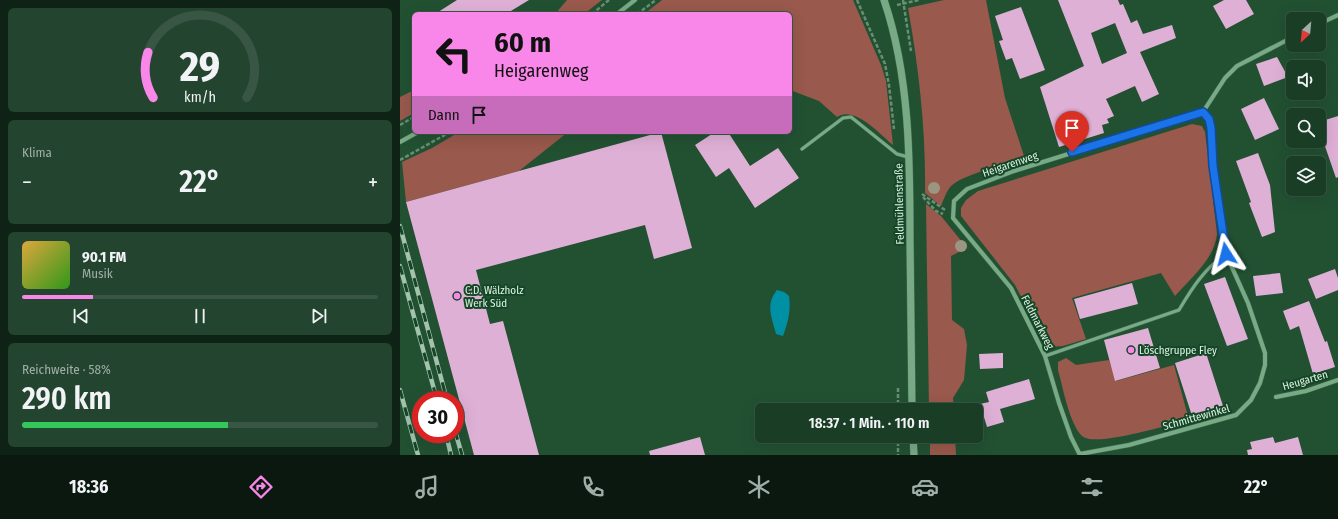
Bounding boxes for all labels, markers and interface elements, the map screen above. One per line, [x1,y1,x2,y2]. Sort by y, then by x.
north arrow [1286,12,1326,52]
map controls [1286,12,1326,196]
text: 60 m [494,26,551,59]
icon: left [428,28,480,80]
text: 29 [179,42,220,92]
text: Heigarenweg [494,60,589,82]
button: sound [1286,60,1326,100]
text: km/h [184,89,216,106]
icon: arrive [468,104,490,126]
text: Dann [428,106,460,124]
button: search [1286,108,1326,148]
pin [1055,111,1089,152]
icon: arrive [1061,117,1083,139]
text: Klima [22,145,52,160]
street label: Heigarenweg [981,149,1040,180]
button: layers [1286,156,1326,196]
street label: Feldmühlenstraße [892,163,907,245]
text: 22° [179,164,221,200]
text: − [22,169,32,196]
text: + [368,169,378,196]
position arrow [1205,233,1247,275]
text: 90.1 FM [82,248,126,266]
text: Musik [82,266,113,281]
place label: C.D. Wälzholz Werk Süd [465,284,524,310]
marker: C.D. Wälzholz Werk Süd [452,291,462,301]
street label: Feldmarkweg [1018,293,1057,352]
icon: previous [70,305,92,327]
icon: pause [189,305,211,327]
icon: next [308,305,330,327]
place label: Löschgruppe Fley [1139,344,1217,357]
marker: Löschgruppe Fley [1126,345,1136,355]
text: Reichweite · 58% [22,362,111,377]
street label: Heugarten [1281,368,1329,393]
text: 290 km [22,381,111,417]
speed limit sign: 30 [412,391,464,443]
street label: Schmittewinkel [1161,402,1231,433]
text: 18:37 · 1 Min. · 110 m [808,414,930,432]
icon: directions [247,473,275,501]
icon: music [413,473,441,501]
icon: phone [579,473,607,501]
icon: climate [745,473,773,501]
icon: car [911,473,939,501]
icon: filters [1078,473,1106,501]
text: 18:36 [69,476,109,498]
text: 22° [1244,476,1269,498]

